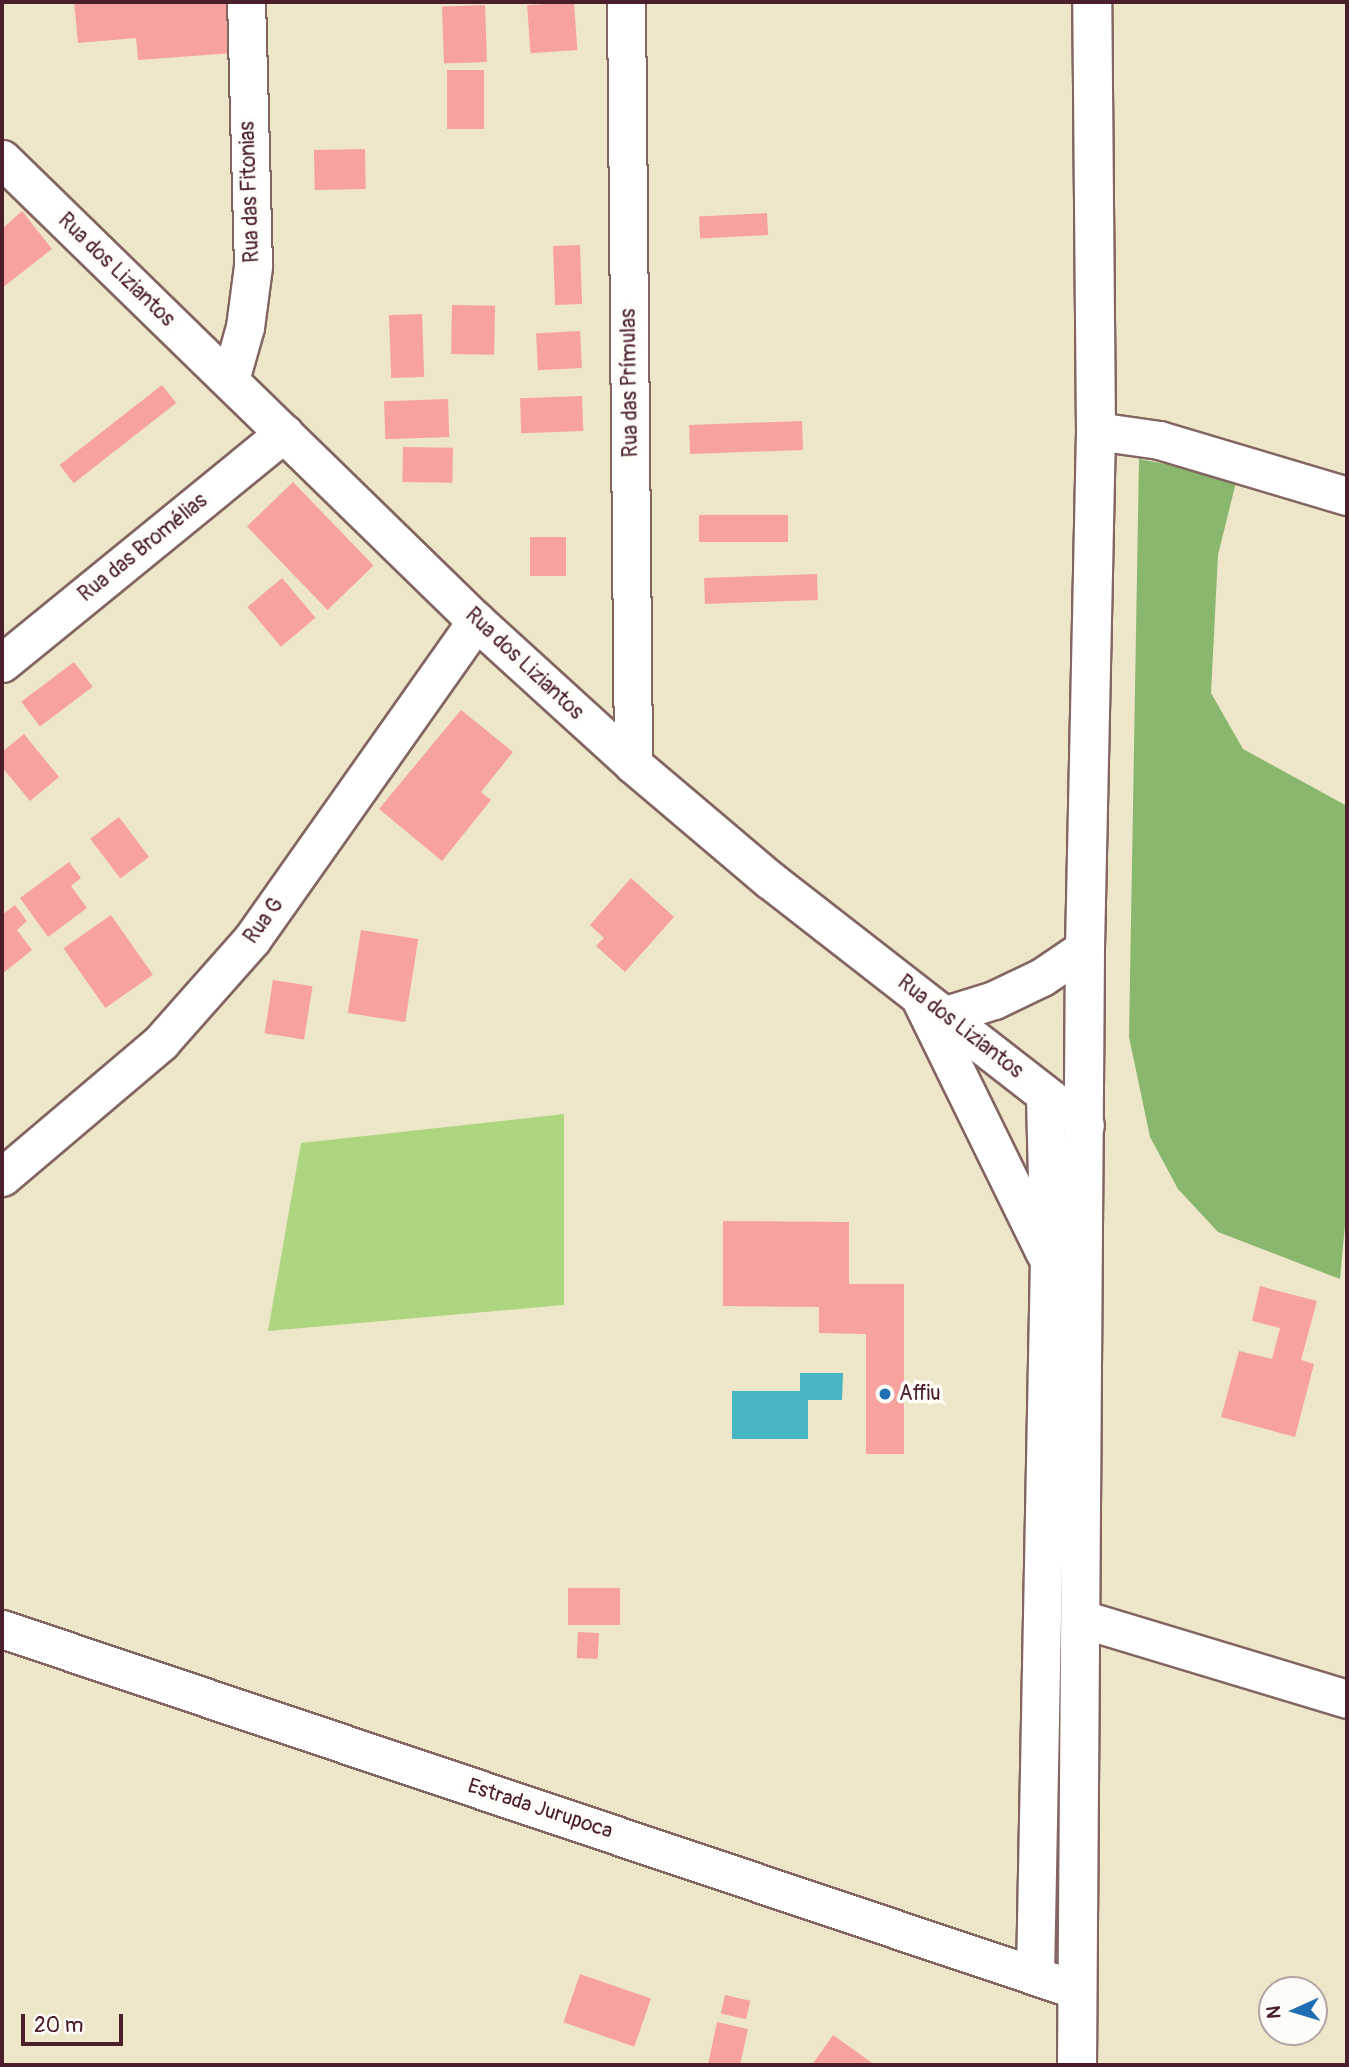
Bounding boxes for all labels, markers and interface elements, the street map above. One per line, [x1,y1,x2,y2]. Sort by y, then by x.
street label: Rua das Fitonias [235,121,265,263]
street label: Rua dos Liziantos [52,208,180,332]
street label: Rua das Prímulas [616,308,644,458]
street label: Rua das Bromélias [74,488,212,608]
street label: Rua dos Liziantos [460,603,588,725]
street label: Rua G [239,893,289,949]
street label: Rua dos Liziantos [892,970,1028,1084]
place label: Affiu [899,1381,941,1407]
marker: Affiu [877,1386,893,1402]
street label: Estrada Jurupoca [464,1774,616,1844]
north arrow [1258,1976,1328,2046]
scale bar [24,2000,126,2044]
text: N [1262,2005,1286,2020]
text: 20 m [34,2012,83,2039]

